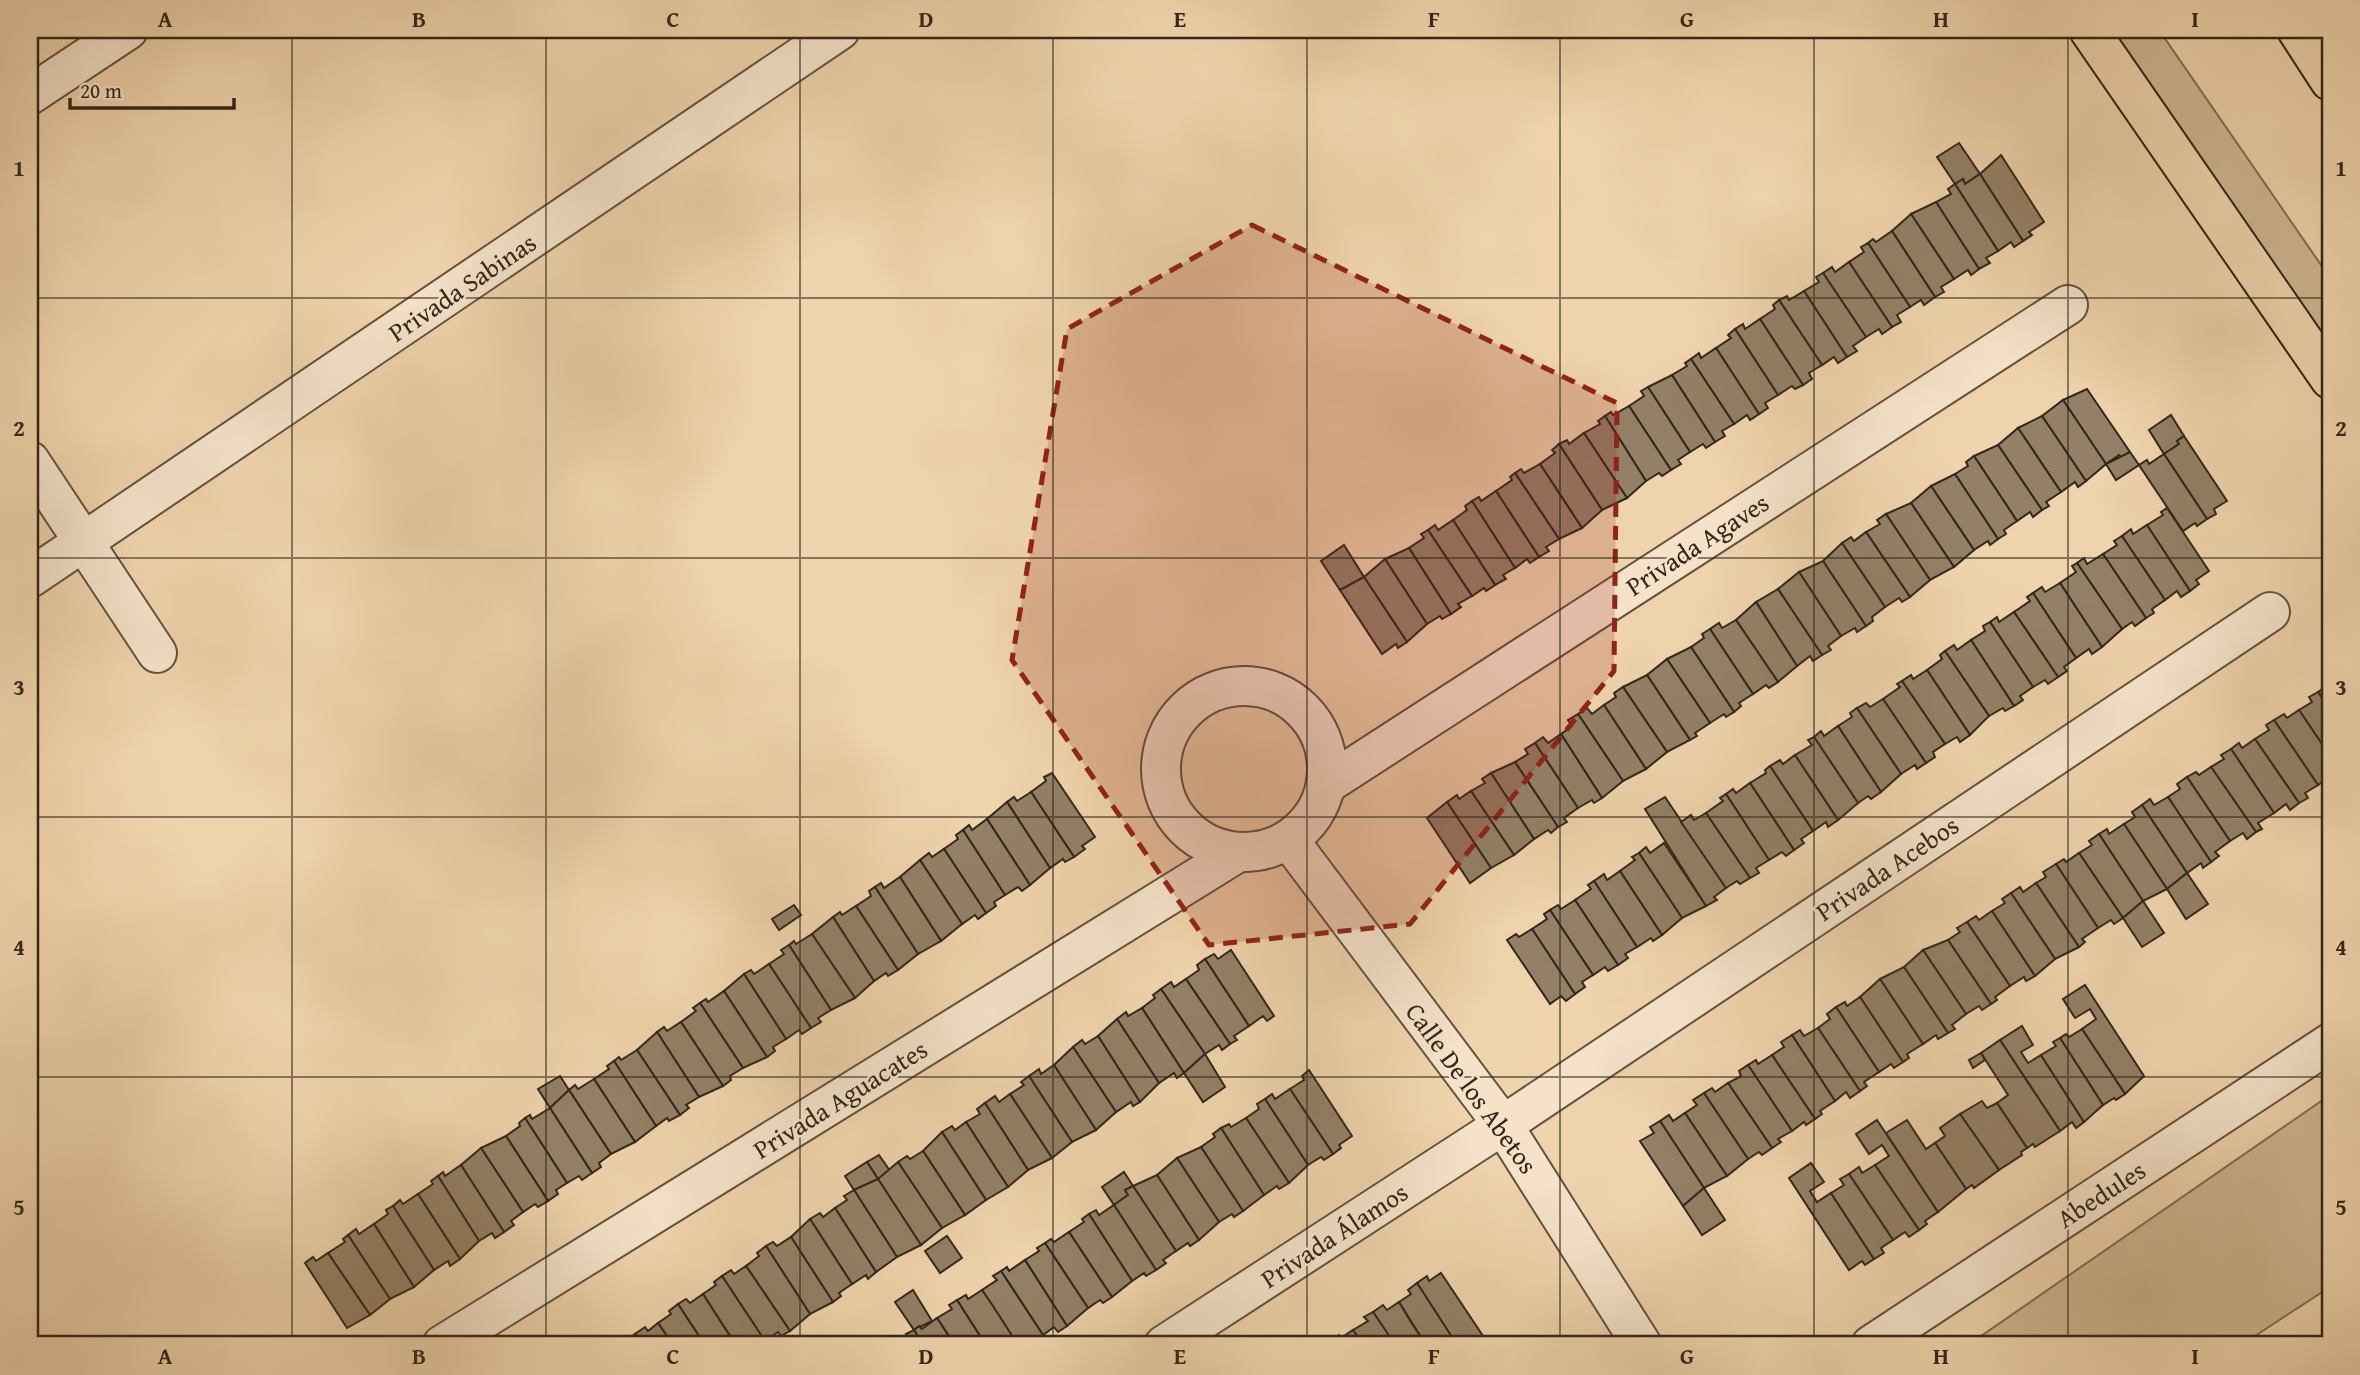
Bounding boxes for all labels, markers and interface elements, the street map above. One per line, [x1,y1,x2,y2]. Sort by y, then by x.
text: A [158,2,173,35]
text: B [412,2,426,35]
text: C [666,2,680,35]
text: D [919,2,934,35]
text: E [1174,2,1186,35]
text: F [1428,2,1440,35]
text: G [1680,2,1694,35]
text: H [1933,2,1949,35]
text: I [2191,2,2199,35]
scale bar [70,66,234,110]
text: 20 m [80,75,122,106]
text: 1 [13,151,25,184]
text: 1 [2335,151,2347,184]
street label: Privada Sabinas [380,223,544,351]
text: 2 [13,411,25,444]
text: 2 [2335,411,2347,444]
street label: Privada Agaves [1618,483,1776,605]
text: 3 [13,670,25,703]
text: 3 [2335,670,2347,703]
street label: Privada Acebos [1808,806,1966,930]
text: 4 [13,930,25,963]
text: 4 [2335,930,2347,963]
street label: Calle De los Abetos [1396,994,1548,1182]
street label: Privada Aguacates [745,1030,935,1168]
street label: Abedules [2049,1151,2153,1237]
street label: Privada Álamos [1253,1173,1415,1297]
text: 5 [13,1190,25,1223]
text: 5 [2335,1190,2347,1223]
text: A [158,1339,173,1372]
text: B [412,1339,426,1372]
text: C [666,1339,680,1372]
text: D [919,1339,934,1372]
text: E [1174,1339,1186,1372]
text: F [1428,1339,1440,1372]
text: G [1680,1339,1694,1372]
text: H [1933,1339,1949,1372]
text: I [2191,1339,2199,1372]

